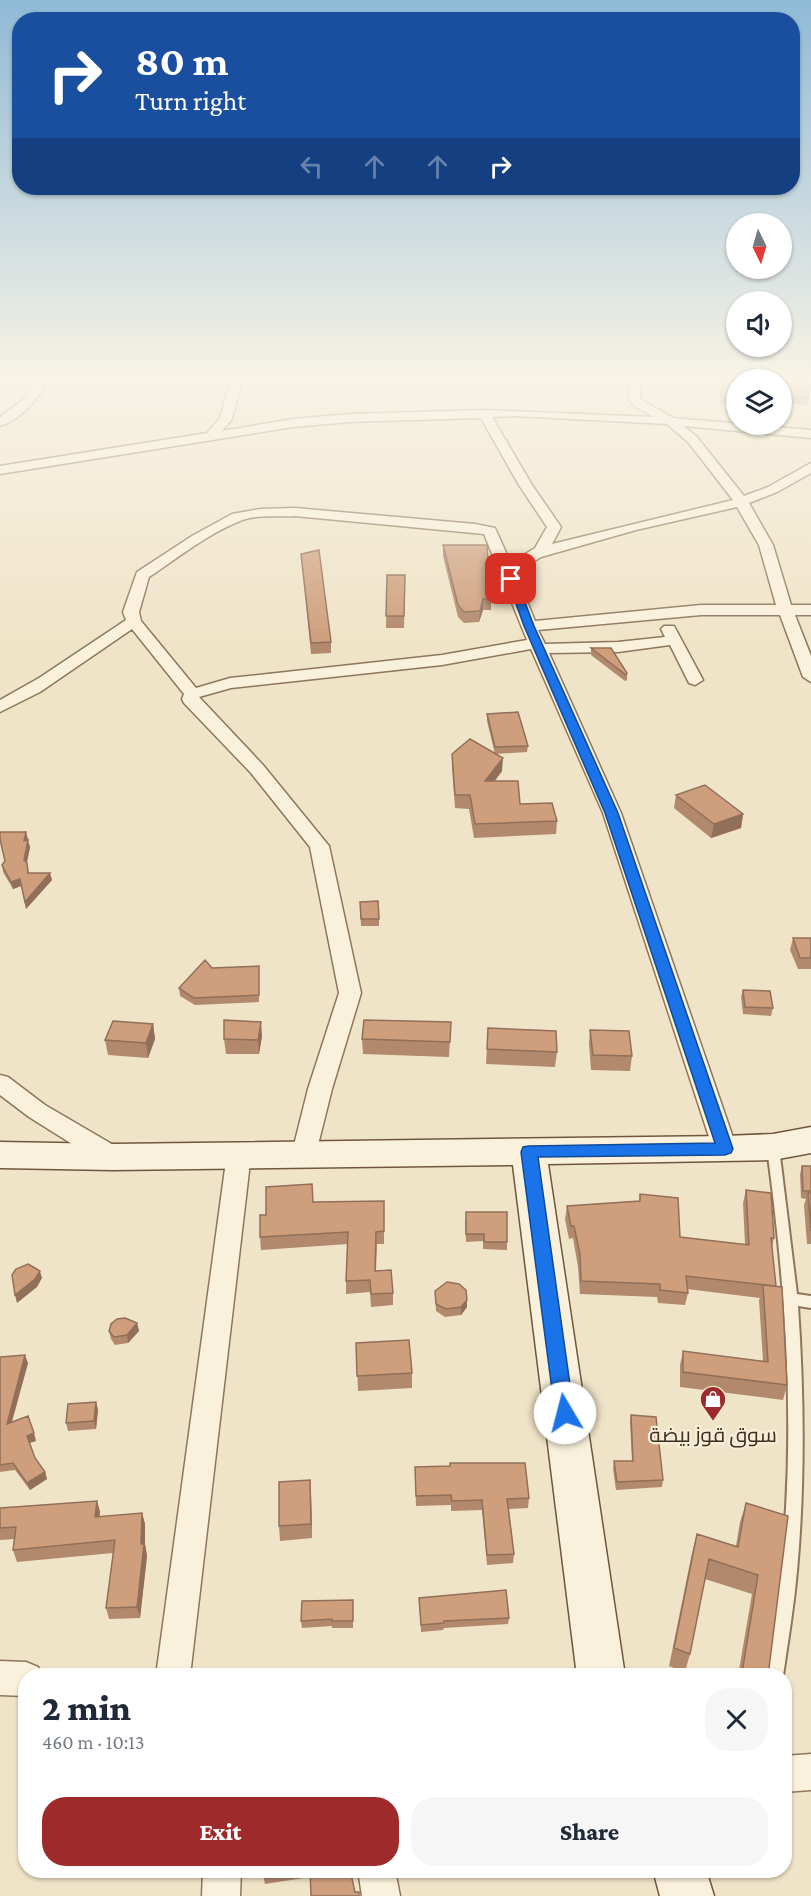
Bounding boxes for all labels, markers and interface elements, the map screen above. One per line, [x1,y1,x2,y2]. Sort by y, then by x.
icon: right [36,36,114,114]
text: 80 m [135,37,229,84]
text: Turn right [135,86,246,116]
icon: left [295,150,328,183]
icon: ahead [358,150,391,183]
icon: ahead [421,150,454,183]
icon: right [484,150,517,183]
north arrow [726,213,792,279]
map controls [726,213,792,435]
button: sound [726,291,792,357]
button: layers [726,369,792,435]
pin [485,553,536,604]
icon: arrive [494,562,527,595]
position arrow [533,1381,597,1445]
shop icon: سوق قوز بيضة [698,1384,728,1422]
place label: سوق قوز بيضة [649,1423,777,1448]
text: 2 min [42,1688,131,1728]
button: close [705,1688,768,1751]
text: 460 m · 10:13 [42,1731,144,1753]
button: Exit [42,1797,399,1866]
button: Share [411,1797,768,1866]

